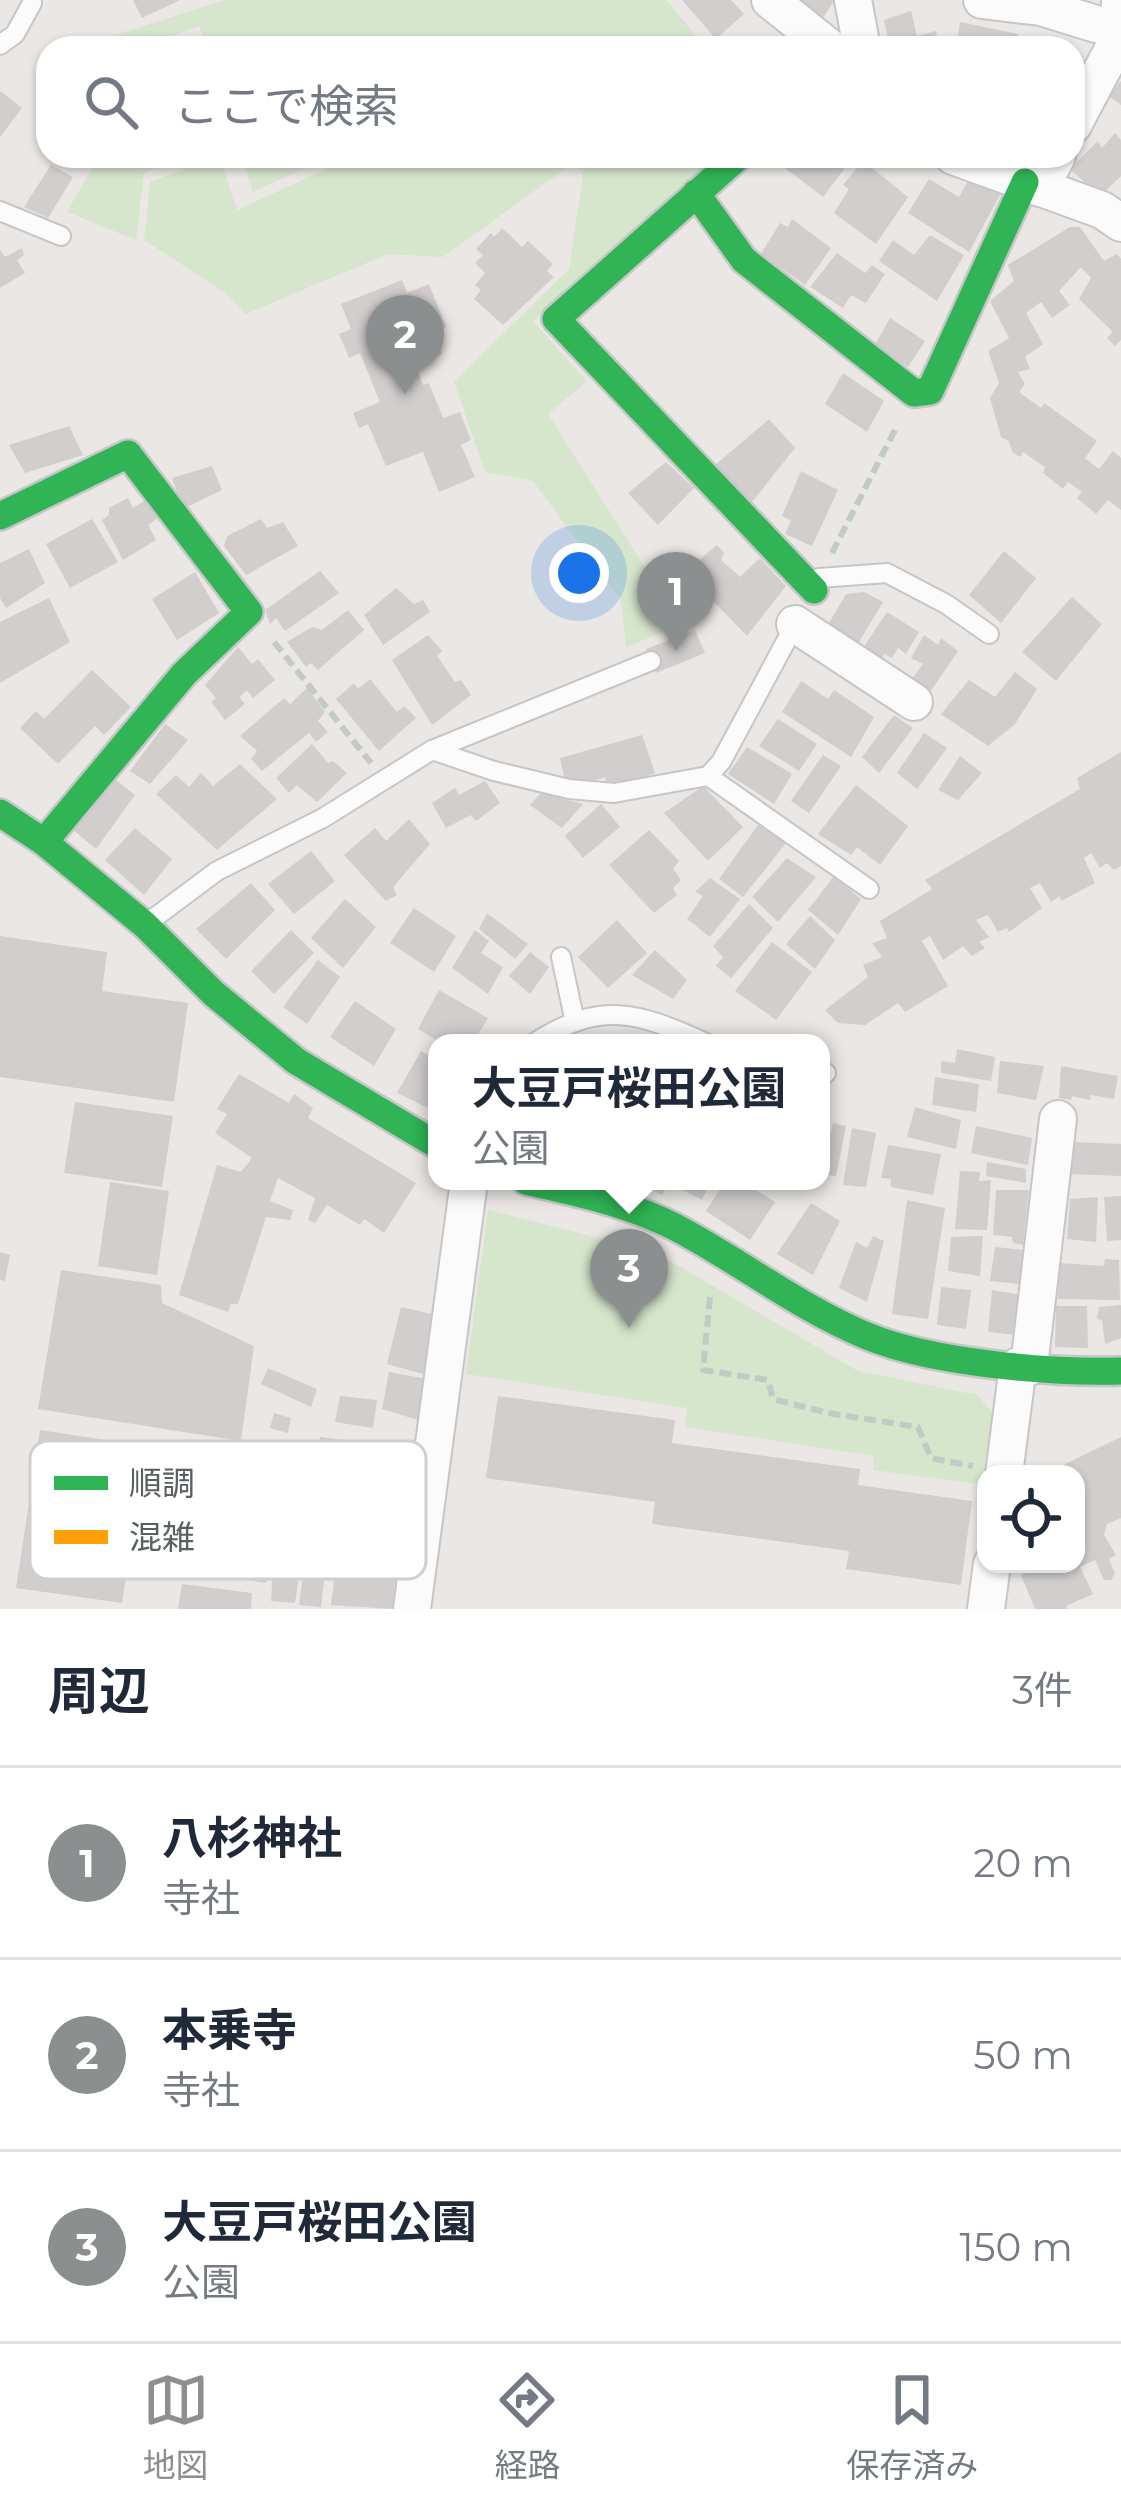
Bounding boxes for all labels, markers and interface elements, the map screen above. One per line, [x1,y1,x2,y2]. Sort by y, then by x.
search box [36,36,1085,168]
icon: search [78,69,144,135]
text: ここで検索 [174,78,399,133]
pin: 2 [366,295,444,394]
your location [549,543,609,603]
pin: 1 [637,552,715,651]
popup [428,1034,830,1190]
text: 大豆戸桜田公園 [471,1060,787,1115]
text: 公園 [471,1124,550,1172]
pin: 3 [590,1229,668,1328]
legend [30,1441,426,1579]
text: 順調 [129,1463,195,1503]
map controls [977,1465,1085,1573]
button: locate [977,1465,1085,1573]
text: 混雑 [129,1517,195,1557]
text: 周辺 [48,1660,150,1722]
text: 3件 [1012,1666,1073,1714]
text: 八杉神社 [162,1810,342,1865]
text: 1 [79,1839,95,1887]
text: 20 m [974,1839,1073,1887]
text: 寺社 [162,1874,240,1922]
text: 本乗寺 [162,2002,297,2057]
text: 2 [75,2031,99,2079]
text: 50 m [974,2031,1073,2079]
text: 寺社 [162,2066,240,2114]
text: 大豆戸桜田公園 [162,2194,477,2249]
text: 3 [75,2223,99,2271]
text: 150 m [959,2223,1073,2271]
text: 公園 [162,2258,240,2306]
tab: 地図 [143,2367,209,2487]
tab: 経路 [494,2367,560,2487]
tab: 保存済み [846,2367,978,2487]

